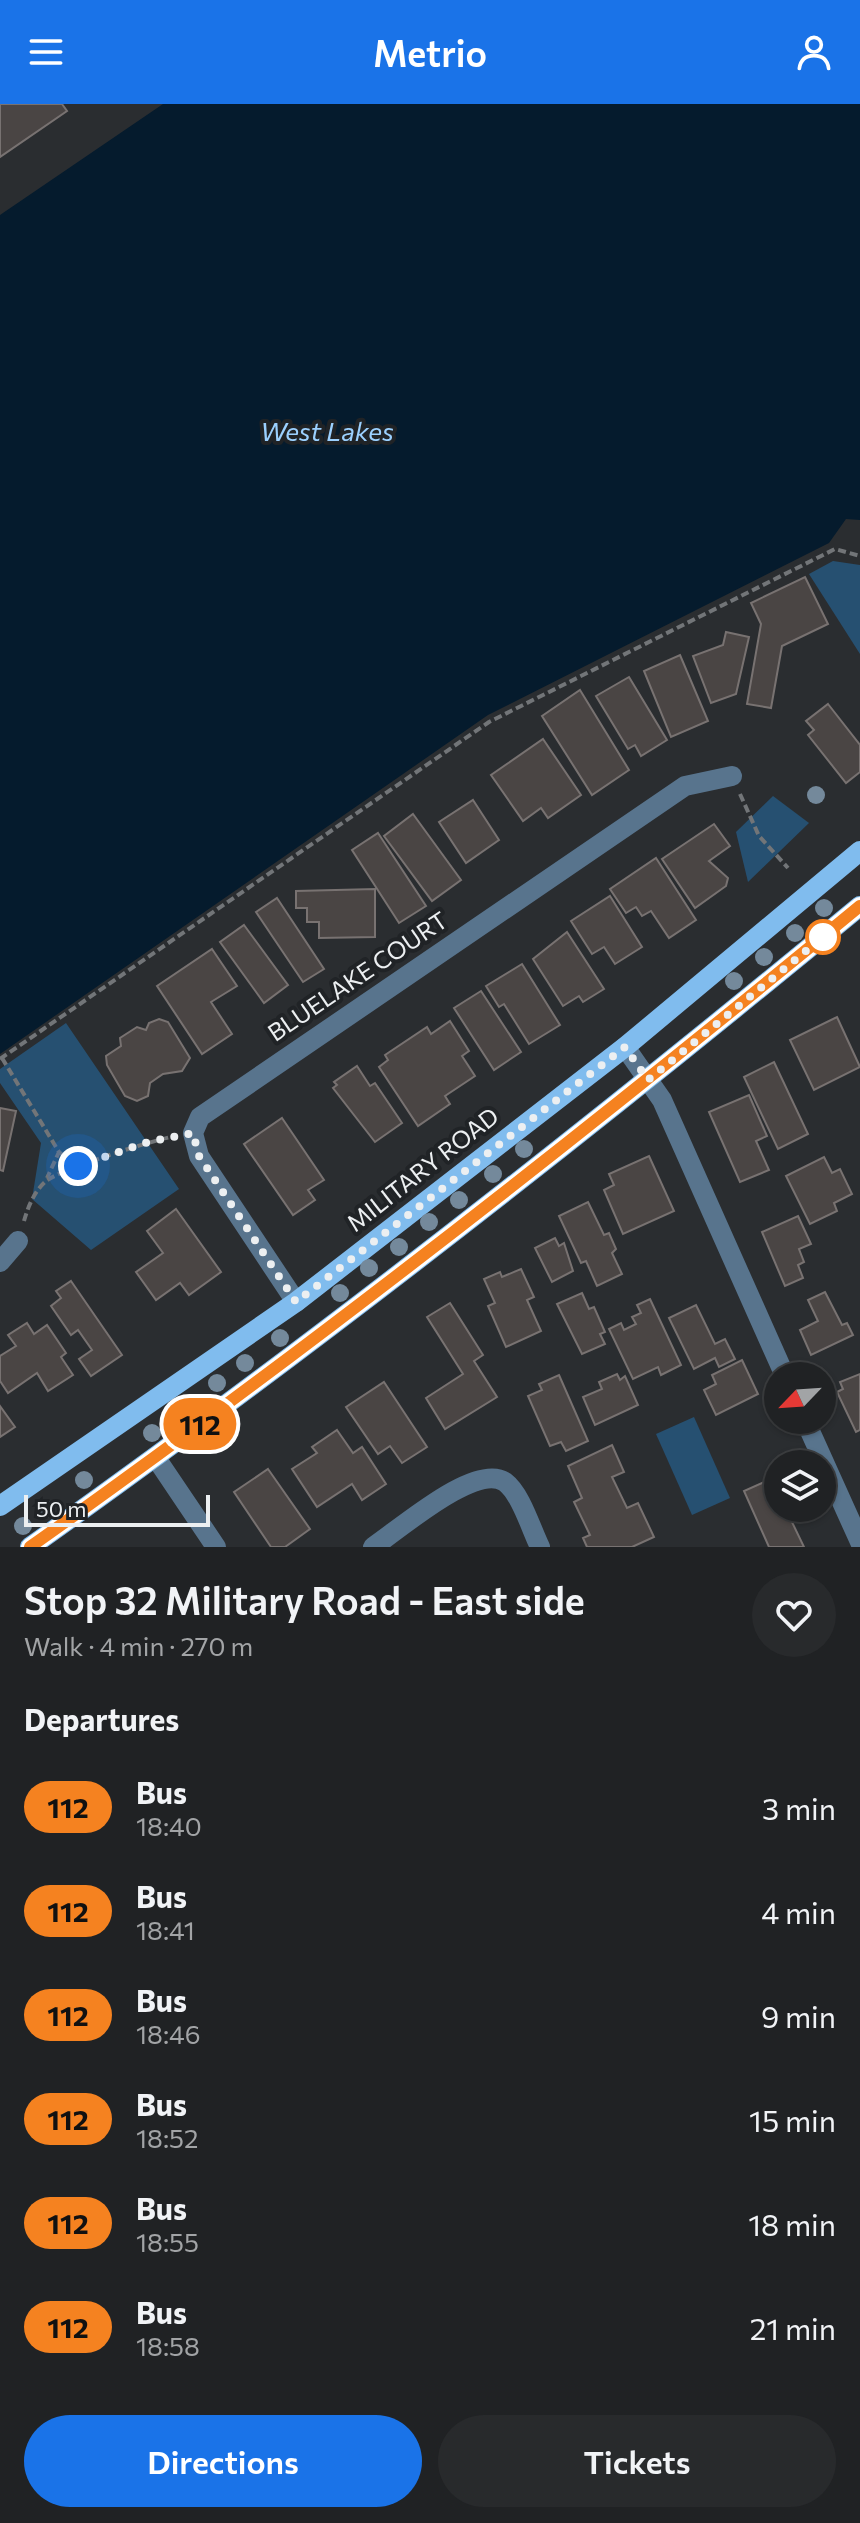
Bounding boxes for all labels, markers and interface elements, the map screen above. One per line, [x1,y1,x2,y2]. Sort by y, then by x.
icon: menu [24,30,68,74]
text: Metrio [373,30,487,74]
icon: person [792,30,836,74]
water label: West Lakes [260,415,394,446]
street label: BLUELAKE COURT [262,905,453,1047]
unlabelled marker [806,920,840,954]
street label: MILITARY ROAD [340,1101,504,1237]
your location [58,1146,98,1186]
north arrow [764,1362,836,1434]
map controls [764,1362,836,1522]
line badge: 112 [154,1398,246,1450]
text: 112 [179,1407,221,1441]
button: layers [764,1450,836,1522]
scale bar [24,1491,210,1527]
text: 50 m [36,1495,86,1522]
button: heart [752,1573,836,1657]
text: Stop 32 Military Road - East side [24,1576,585,1623]
text: Walk · 4 min · 270 m [24,1630,253,1661]
text: Departures [24,1700,179,1737]
text: Bus [136,1773,187,1810]
text: 3 min [762,1789,836,1826]
text: 112 [47,1790,89,1824]
text: 18:40 [136,1810,202,1841]
text: Bus [136,1877,187,1914]
text: 4 min [761,1893,836,1930]
text: 112 [47,1894,89,1928]
text: 18:41 [136,1914,195,1945]
text: Bus [136,1981,187,2018]
text: 9 min [761,1997,836,2034]
text: 112 [47,1998,89,2032]
text: 18:46 [136,2018,200,2049]
text: Bus [136,2085,187,2122]
text: 15 min [749,2101,836,2138]
text: 112 [47,2102,89,2136]
text: 18:52 [136,2122,198,2153]
text: Bus [136,2189,187,2226]
text: 18 min [748,2205,836,2242]
text: 112 [47,2206,89,2240]
text: 18:55 [136,2226,199,2257]
text: Bus [136,2293,187,2330]
text: 21 min [750,2309,836,2346]
text: 112 [47,2310,89,2344]
text: 18:58 [136,2330,200,2361]
button: Directions [24,2415,422,2507]
button: Tickets [438,2415,836,2507]

